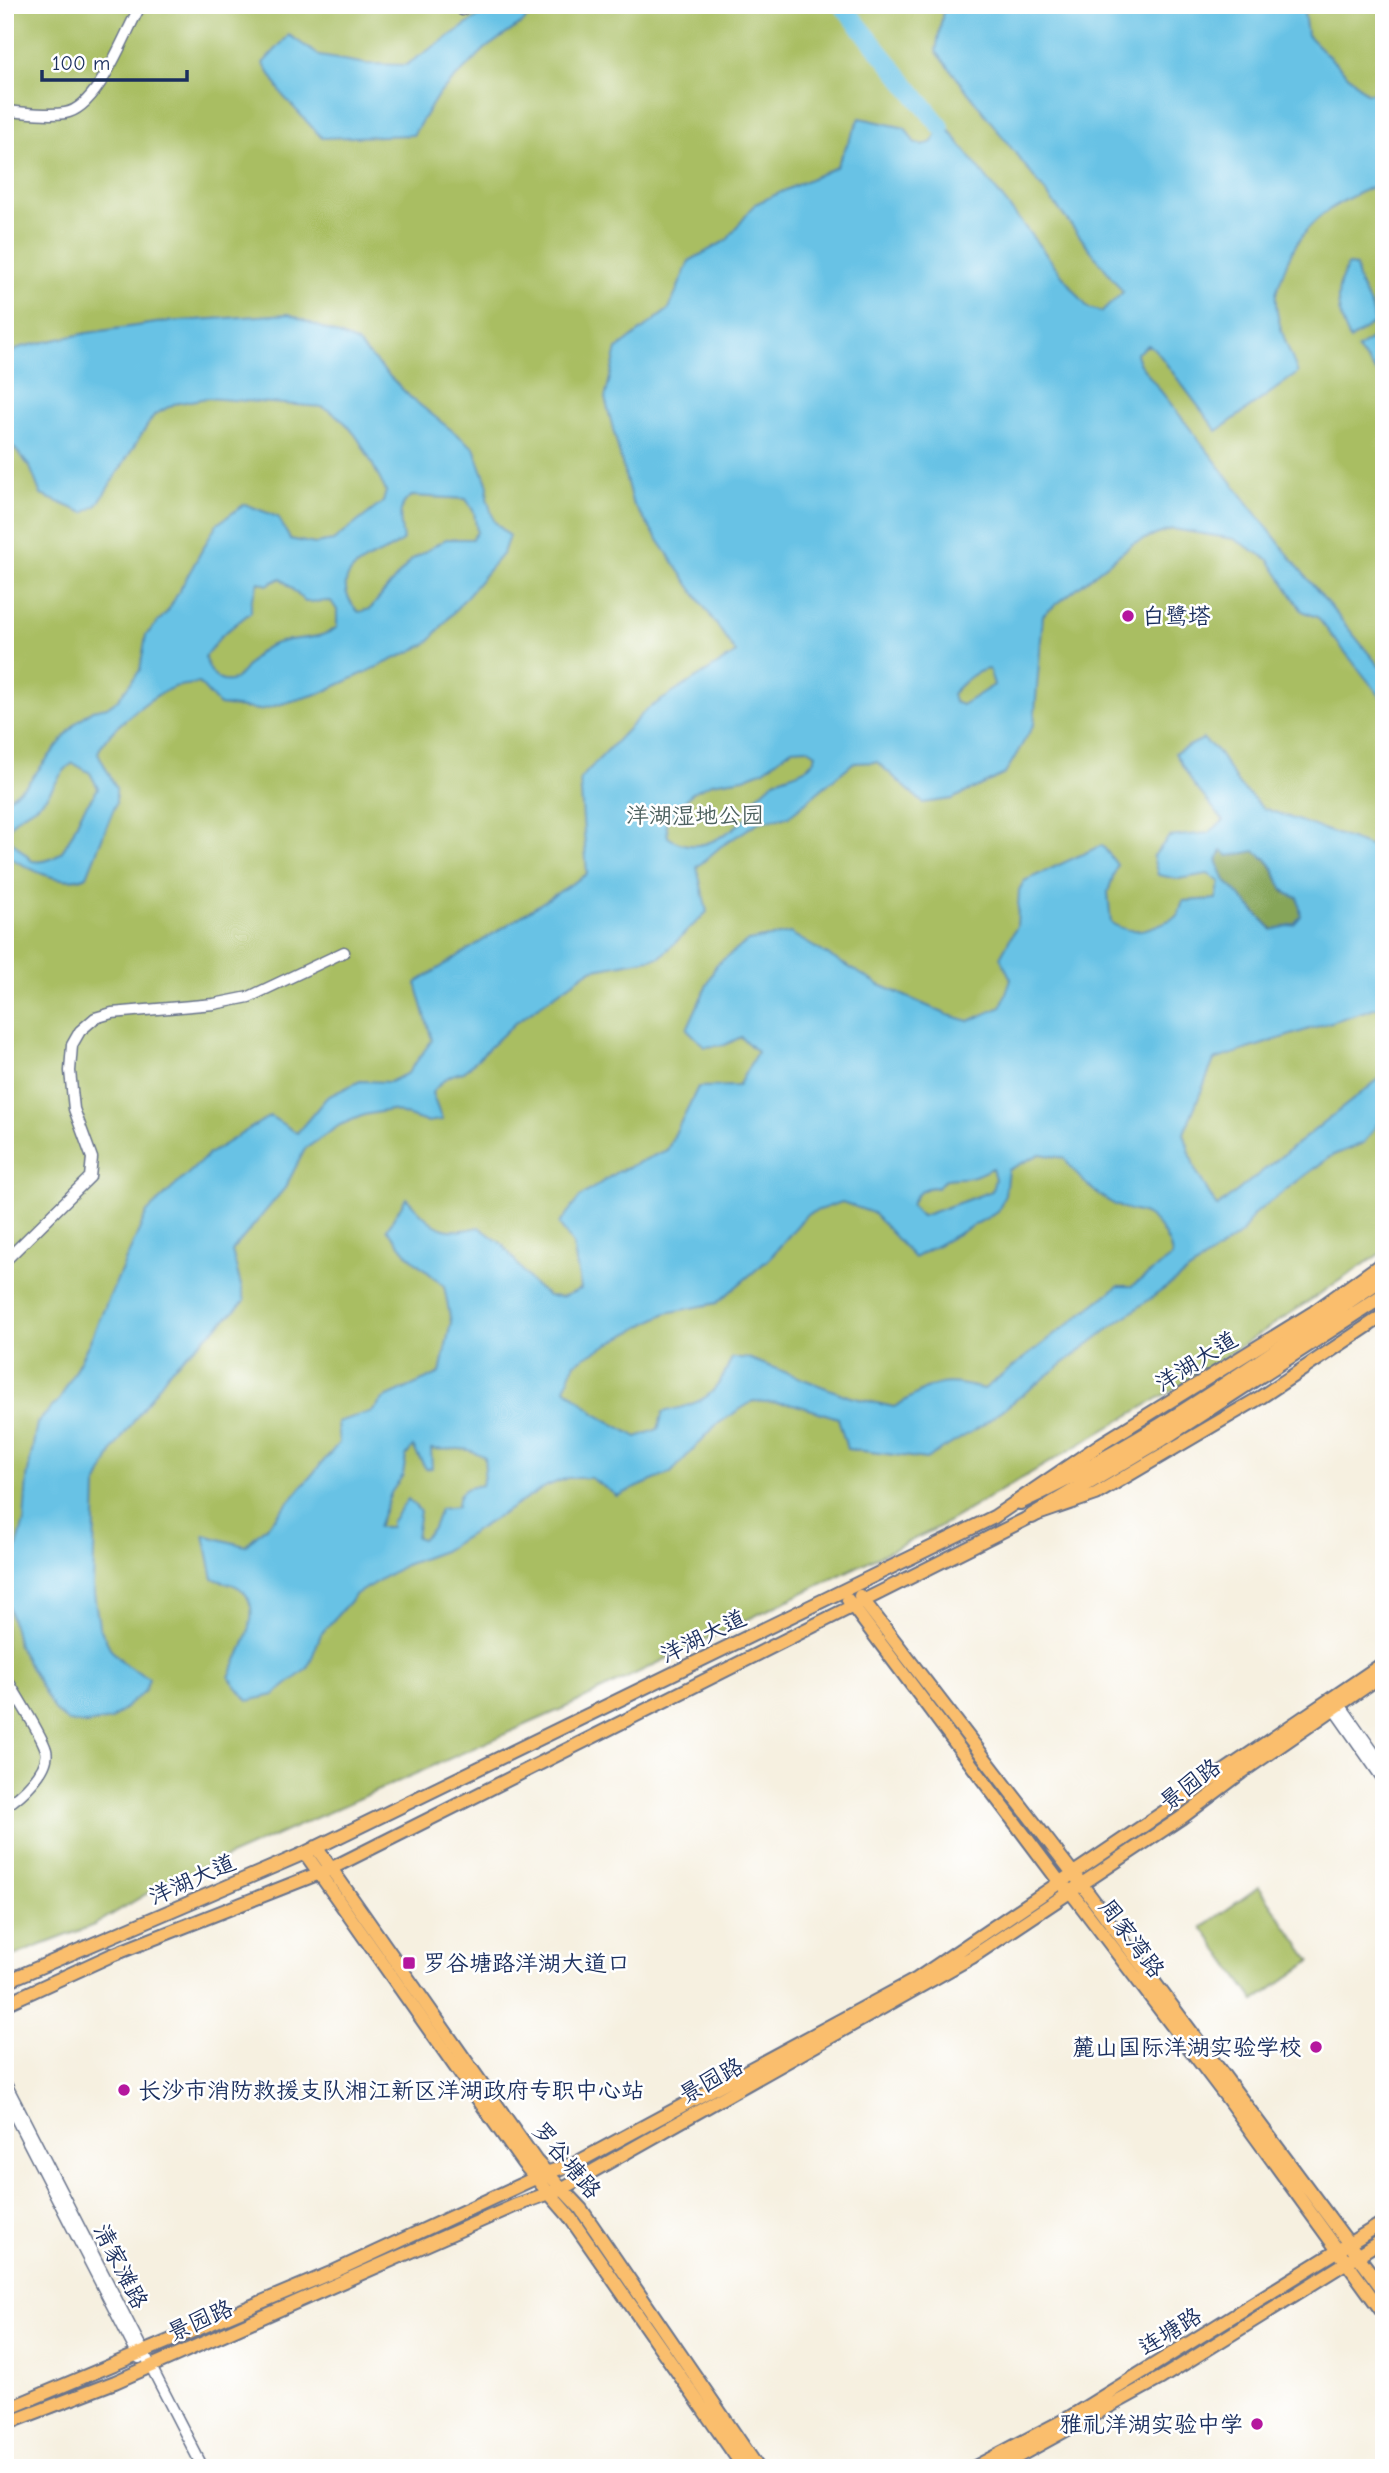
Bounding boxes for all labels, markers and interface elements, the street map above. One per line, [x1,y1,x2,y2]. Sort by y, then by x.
scale bar [42,38,187,82]
text: 100 m [52,51,110,75]
place label: 白鹭塔 [1142,603,1211,630]
marker: 白鹭塔 [1120,608,1136,624]
park label: 洋湖湿地公园 [626,802,764,829]
street label: 洋湖大道 [1150,1326,1242,1397]
street label: 洋湖大道 [656,1604,750,1669]
street label: 景园路 [1155,1753,1226,1816]
street label: 洋湖大道 [145,1848,240,1910]
street label: 周家湾路 [1093,1893,1170,1983]
place label: 罗谷塘路洋湖大道口 [423,1950,630,1977]
marker: 罗谷塘路洋湖大道口 [401,1955,417,1971]
place label: 麓山国际洋湖实验学校 [1072,2034,1302,2061]
marker: 麓山国际洋湖实验学校 [1308,2039,1324,2055]
street label: 景园路 [675,2052,748,2109]
place label: 长沙市消防救援支队湘江新区洋湖政府专职中心站 [138,2077,644,2104]
marker: 长沙市消防救援支队湘江新区洋湖政府专职中心站 [116,2082,132,2098]
street label: 罗谷塘路 [527,2116,607,2204]
street label: 清家滩路 [88,2219,153,2313]
street label: 景园路 [163,2294,237,2347]
street label: 连塘路 [1134,2302,1207,2361]
place label: 雅礼洋湖实验中学 [1059,2411,1243,2438]
marker: 雅礼洋湖实验中学 [1249,2416,1265,2432]

